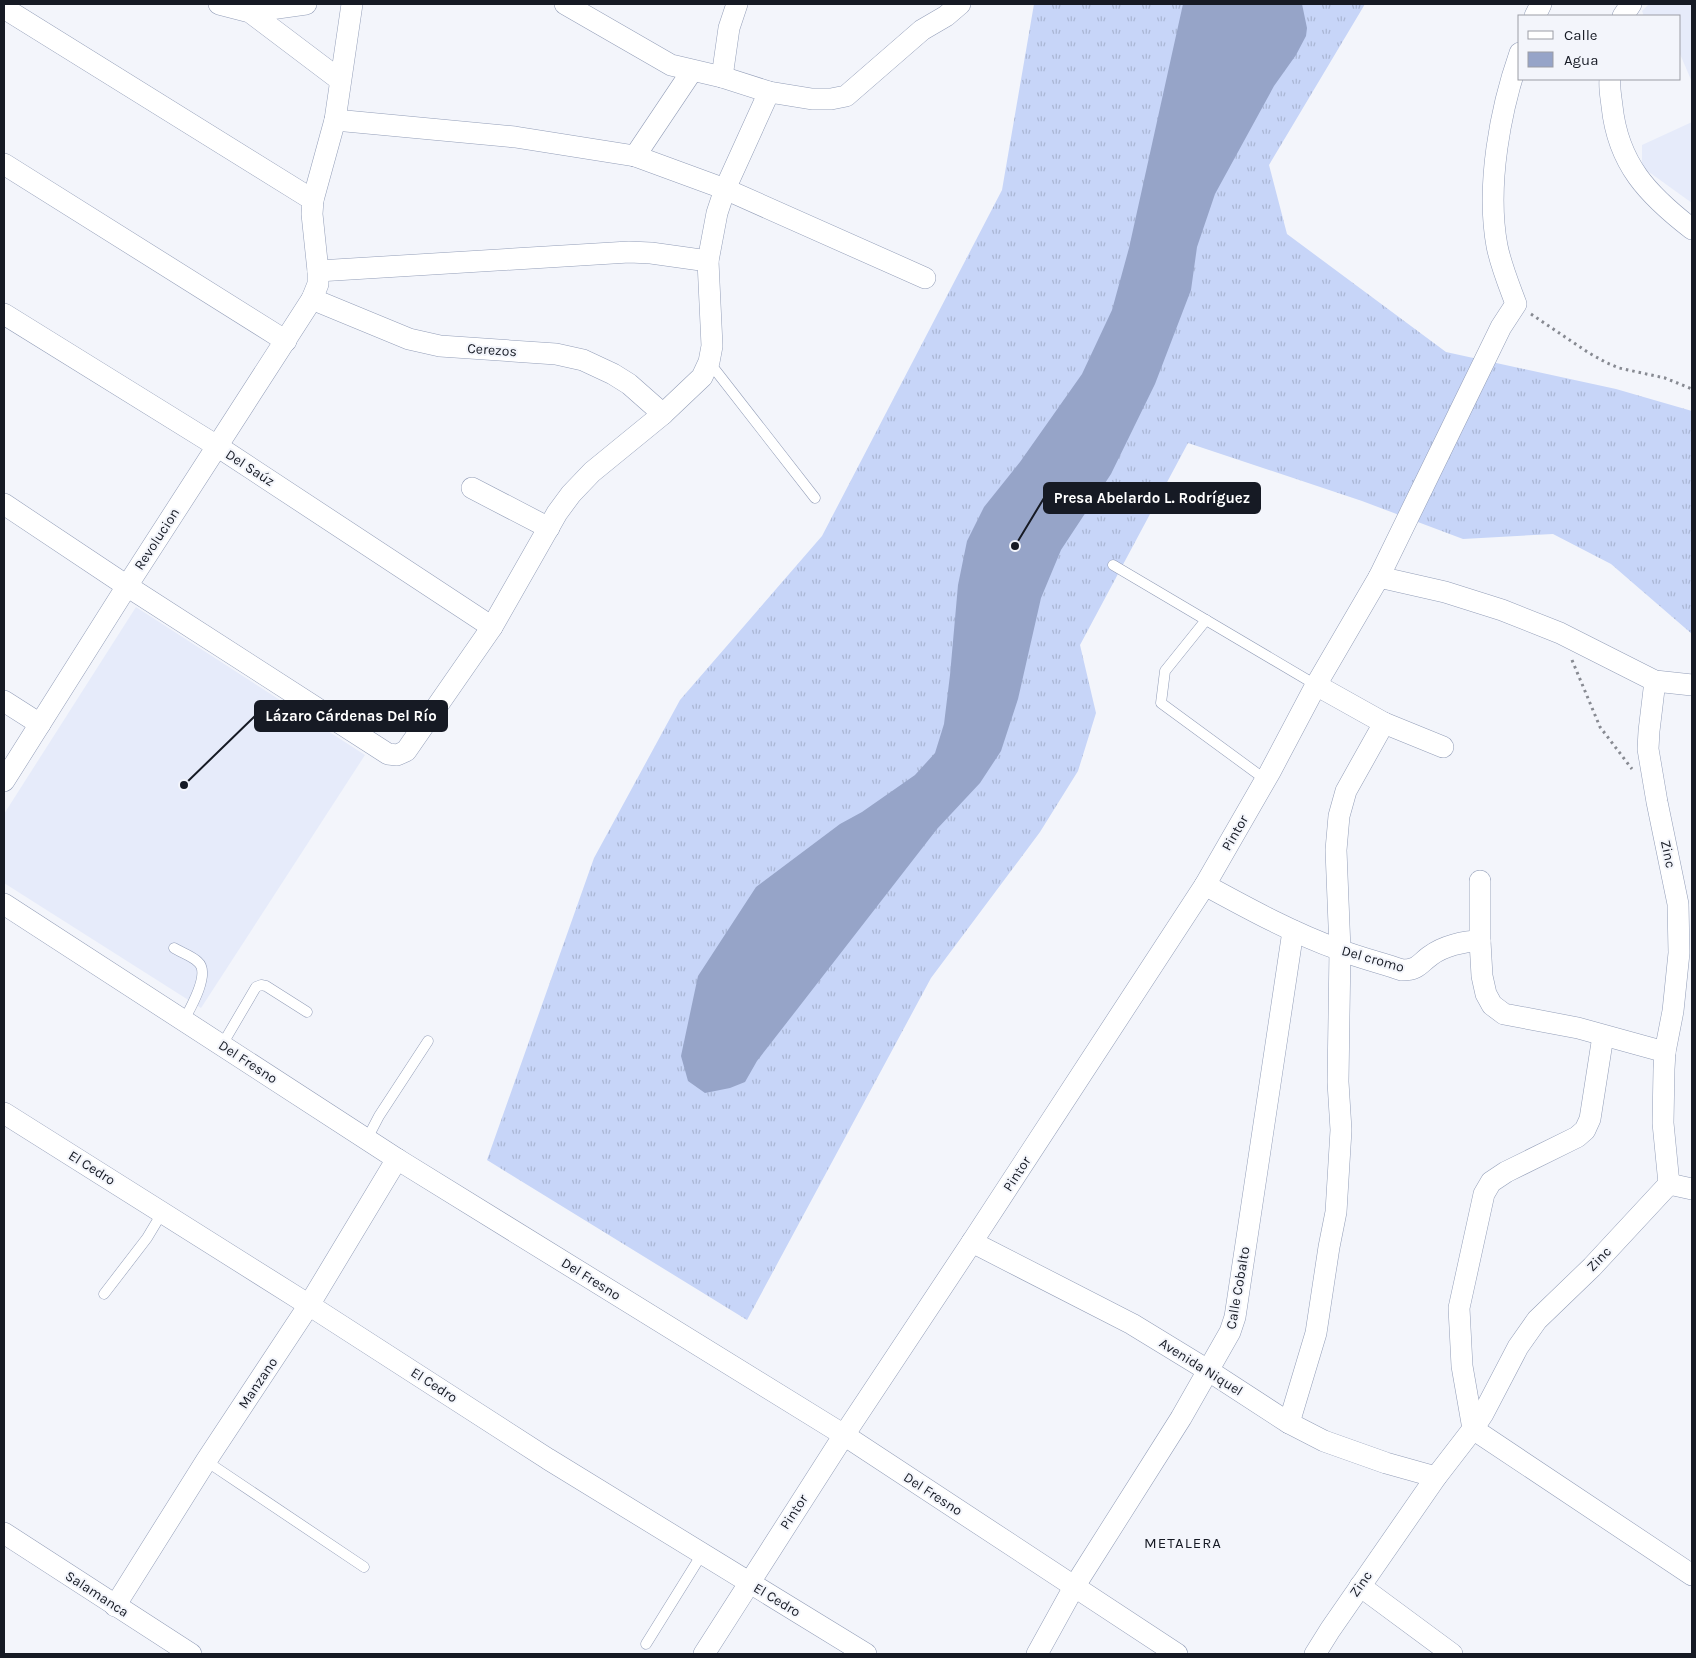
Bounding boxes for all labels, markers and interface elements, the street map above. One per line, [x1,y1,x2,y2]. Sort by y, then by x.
legend [1518,15,1681,80]
text: Calle [1564,26,1598,44]
text: Agua [1564,51,1598,69]
street label: Cerezos [467,340,517,360]
street label: Del Saúz [222,446,278,490]
callout: Presa Abelardo L. Rodríguez [1044,483,1260,513]
text: Presa Abelardo L. Rodríguez [1054,489,1250,507]
street label: Revolucion [131,505,183,573]
callout: Lázaro Cárdenas Del Río [255,701,447,731]
text: Lázaro Cárdenas Del Río [265,707,437,725]
street label: Pintor [1218,811,1252,854]
street label: Zinc [1657,838,1679,870]
street label: Del cromo [1340,942,1406,976]
street label: Del Fresno [215,1037,281,1087]
street label: El Cedro [65,1147,119,1189]
street label: Pintor [999,1153,1035,1195]
street label: Zinc [1583,1243,1615,1275]
street label: Calle Cobalto [1222,1245,1254,1331]
street label: Del Fresno [558,1254,624,1304]
street label: Avenida Niquel [1156,1335,1246,1399]
street label: Manzano [235,1354,281,1412]
street label: El Cedro [408,1364,460,1406]
street label: Del Fresno [900,1469,966,1519]
street label: Pintor [776,1491,812,1533]
district label: METALERA [1144,1534,1222,1552]
street label: Salamanca [62,1567,132,1621]
street label: Zinc [1346,1568,1376,1600]
street label: El Cedro [750,1579,804,1621]

